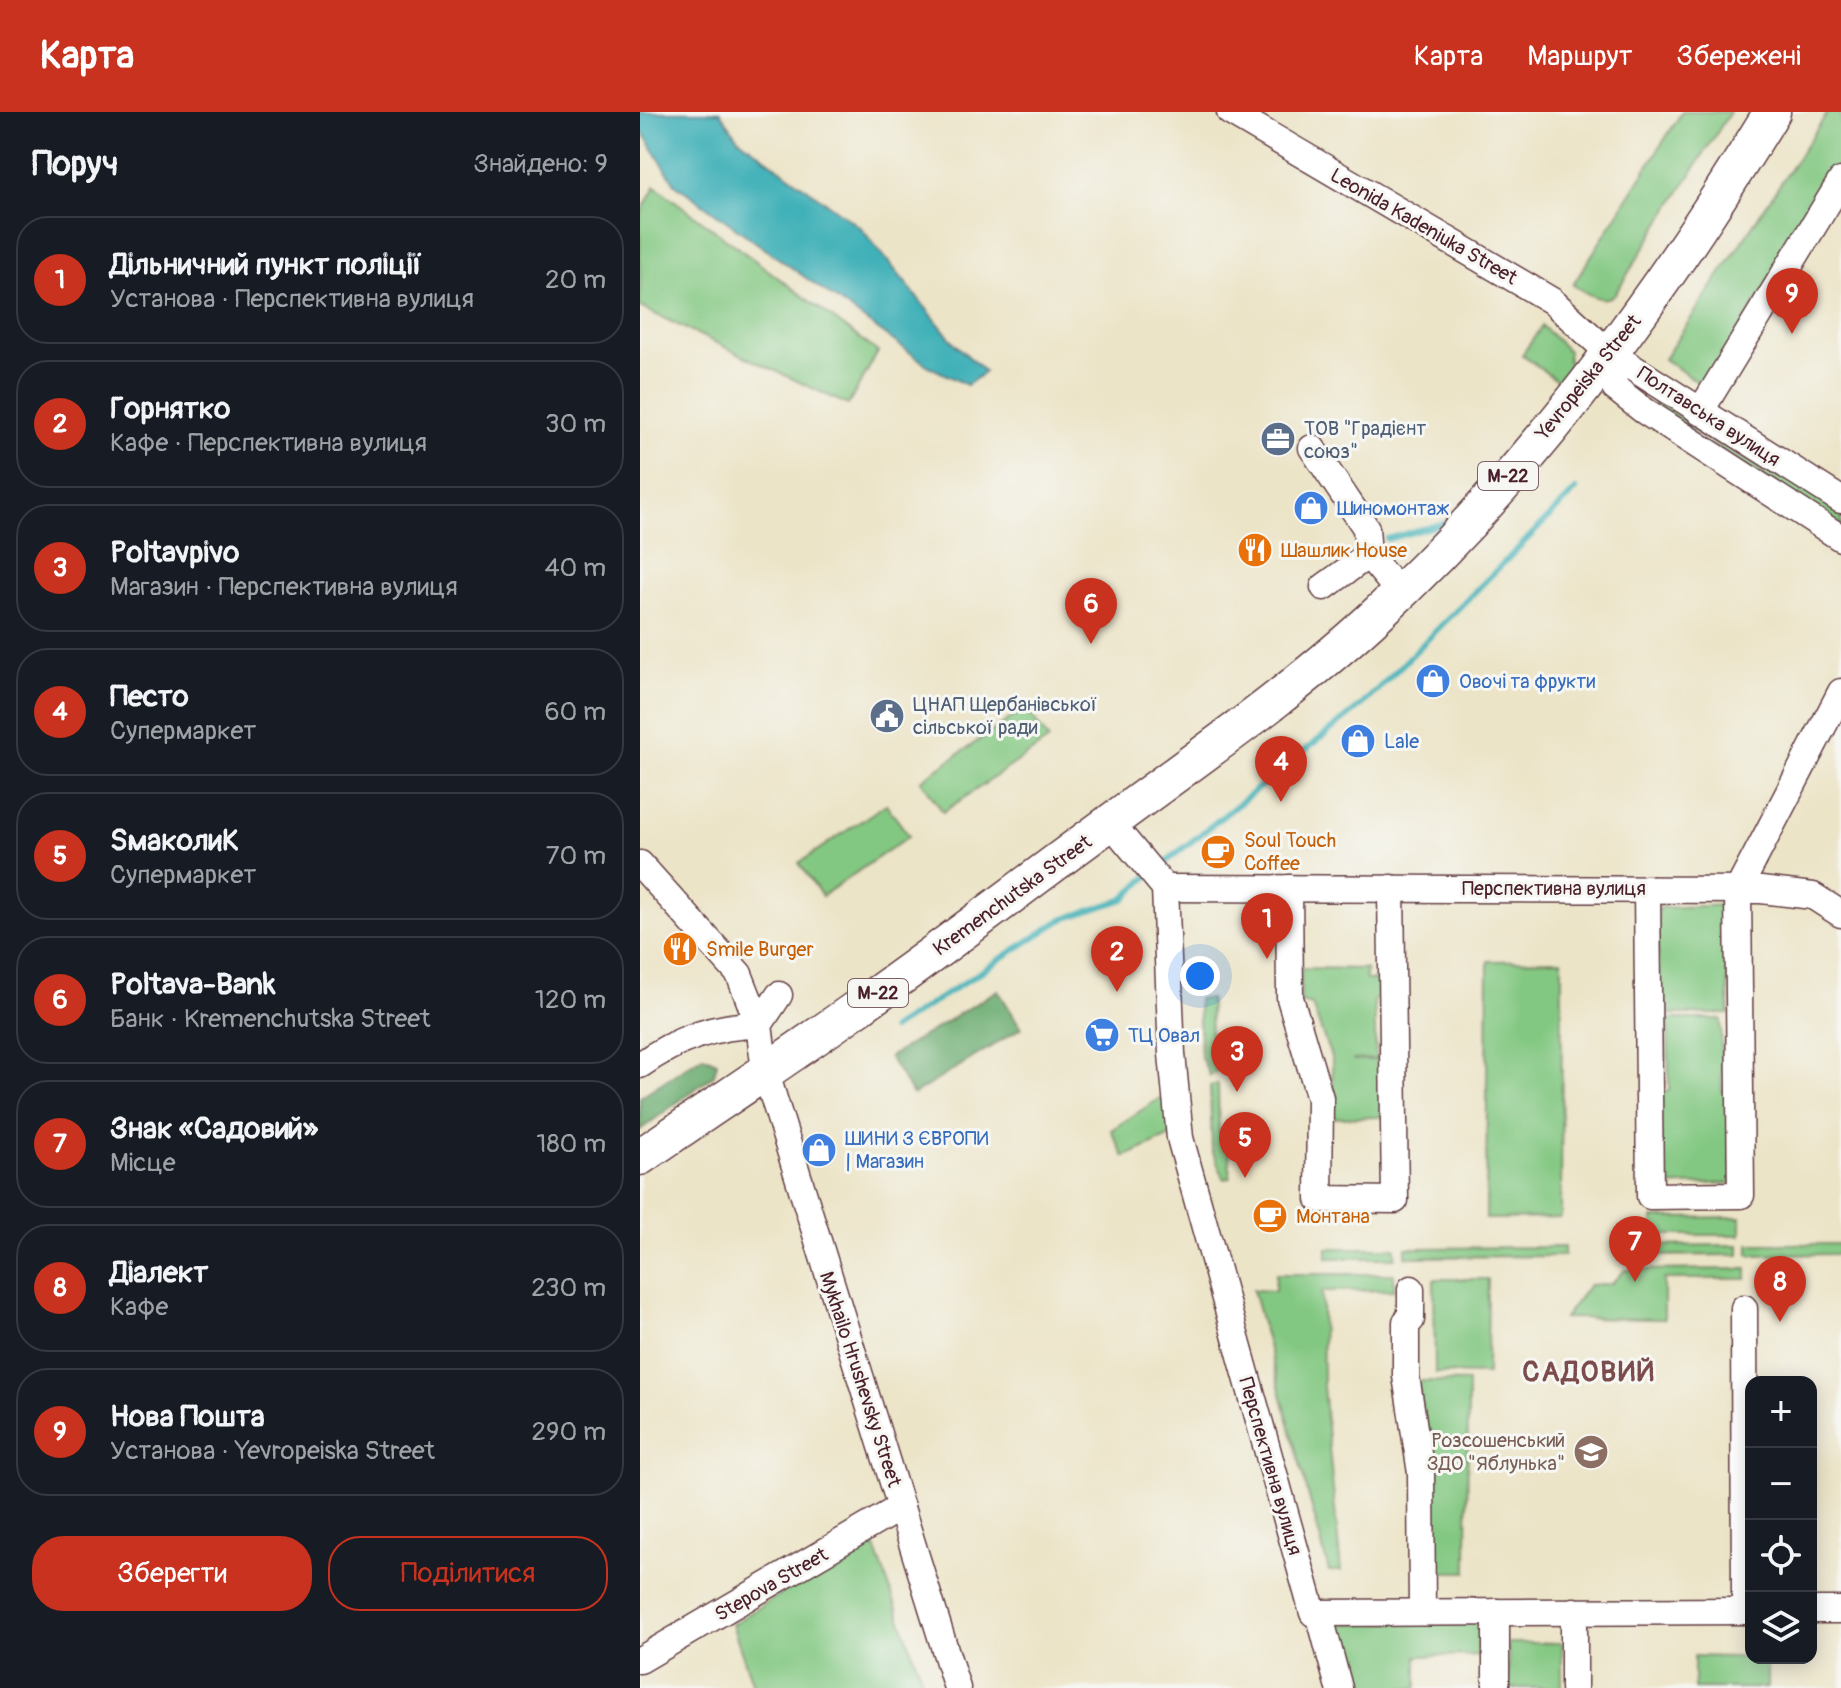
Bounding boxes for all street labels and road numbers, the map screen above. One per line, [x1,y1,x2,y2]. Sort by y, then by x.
street label: Leonida Kadeniuka Street [1326,163,1523,291]
street label: Yevropeiska Street [1530,309,1647,446]
street label: Полтавська вулиця [1633,361,1785,472]
road number: М-22 [1478,462,1538,490]
street label: Kremenchutska Street [928,829,1097,961]
street label: Перспективна вулиця [1462,876,1646,901]
road number: М-22 [848,979,908,1007]
street label: Mykhailo Hrushevsky Street [814,1268,907,1491]
street label: Перспективна вулиця [1233,1374,1308,1558]
street label: Stepova Street [710,1541,833,1627]

